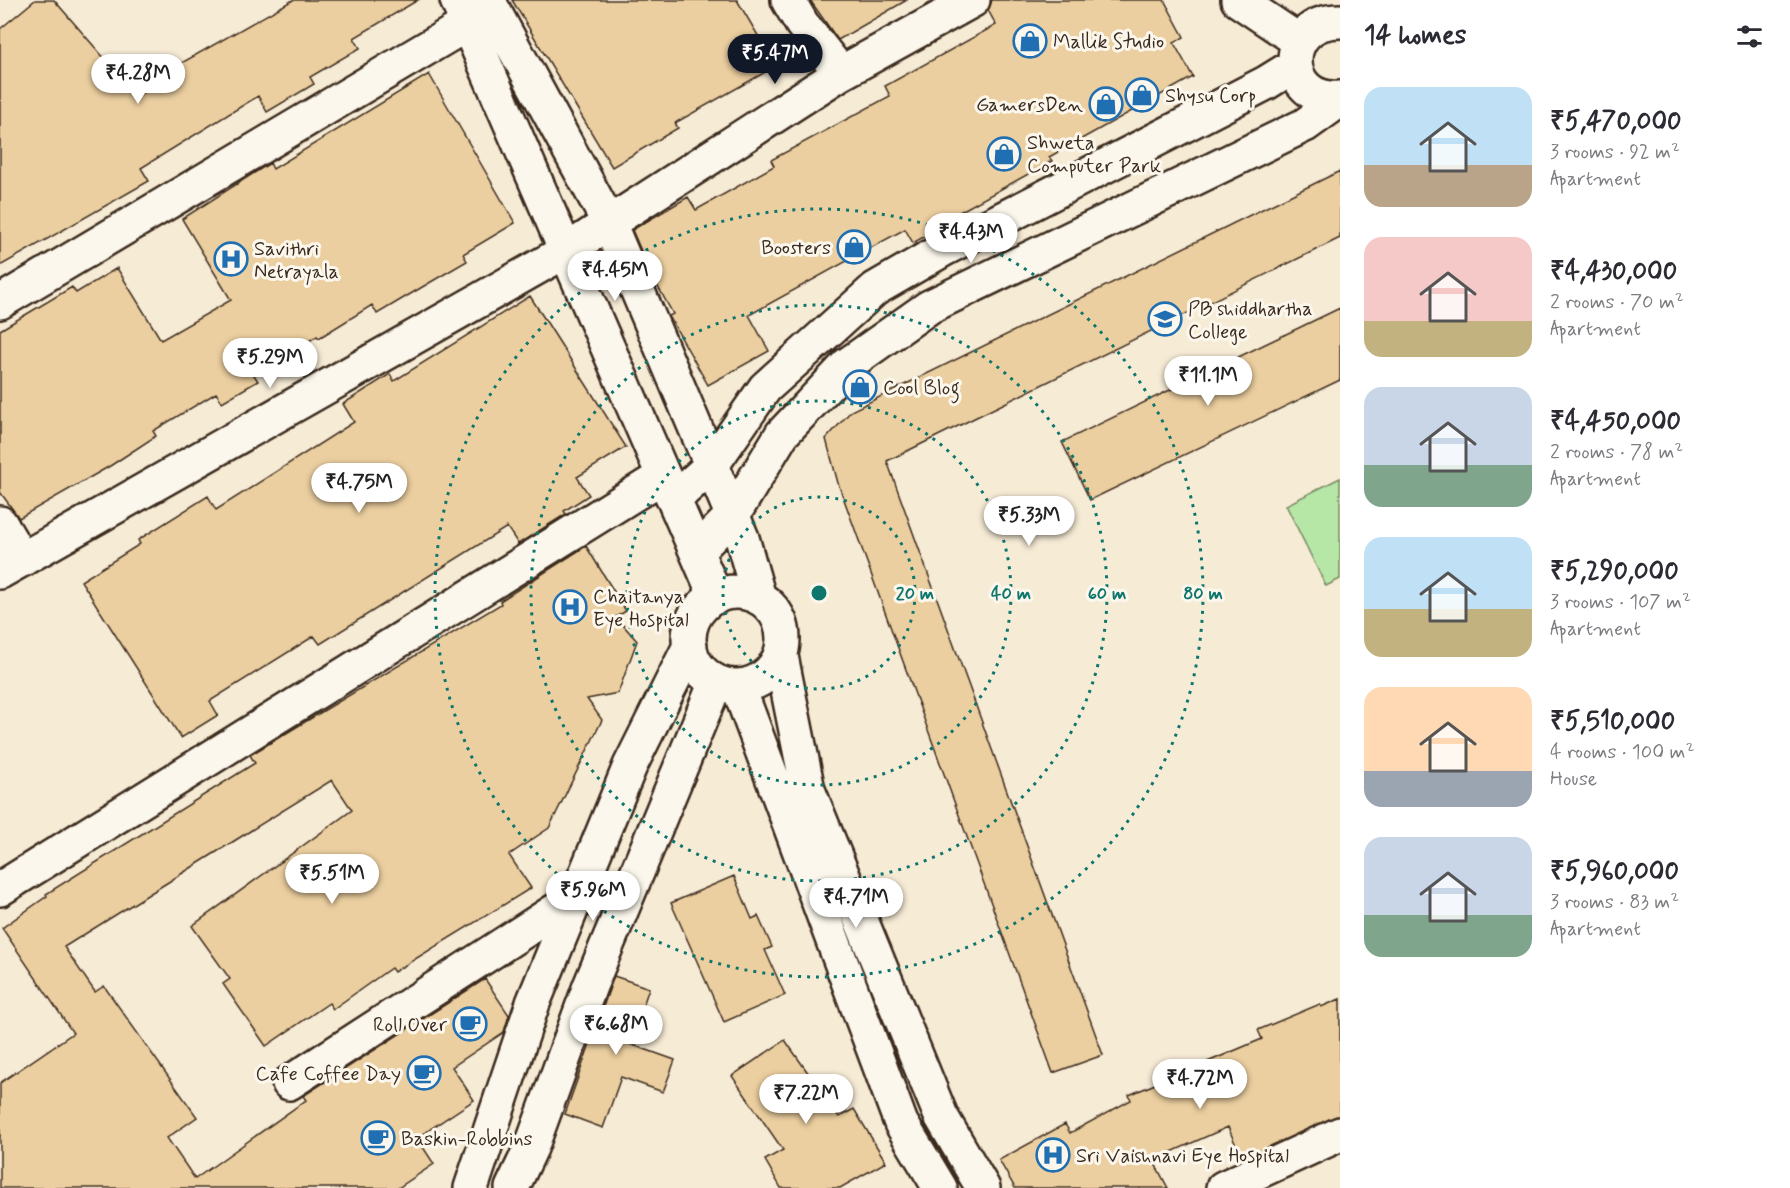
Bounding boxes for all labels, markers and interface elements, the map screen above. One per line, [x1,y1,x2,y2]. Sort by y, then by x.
text: 14 homes [1364,19,1466,53]
icon: filters [1733,20,1766,53]
shop icon: Mallik Studio [1012,23,1048,59]
place label: Mallik Studio [1053,29,1164,56]
pin: ₹5.47M [726,34,824,85]
text: ₹5.47M [742,40,808,67]
pin: ₹4.28M [89,54,187,105]
text: ₹4.28M [105,60,171,87]
shop icon: Shysu Corp [1124,77,1160,113]
place label: Shysu Corp [1165,83,1256,110]
shop icon: GamersDen [1088,86,1124,122]
place label: GamersDen [976,92,1083,119]
text: ₹5,470,000 [1550,105,1682,139]
icon: home [1412,111,1484,183]
place label: Shweta Computer Park [1027,130,1161,180]
shop icon: Shweta Computer Park [986,136,1022,172]
text: 3 rooms · 92 m² [1550,139,1680,166]
text: Apartment [1550,166,1641,193]
pin: ₹4.43M [922,213,1020,264]
text: ₹4.43M [939,219,1003,246]
shop icon: Boosters [836,229,872,265]
place label: Boosters [761,235,831,262]
place label: Savithri Netrayala [254,236,339,286]
hospital icon: Savithri Netrayala [213,241,249,277]
pin: ₹4.45M [566,251,664,302]
text: ₹4,430,000 [1550,255,1677,289]
text: ₹4.45M [581,257,649,284]
icon: home [1412,261,1484,333]
text: 2 rooms · 70 m² [1550,289,1684,316]
place label: PB shiddhartha College [1188,296,1312,346]
school or university icon: PB shiddhartha College [1147,301,1183,337]
text: Apartment [1550,316,1641,343]
pin: ₹5.29M [221,338,319,389]
text: ₹5.29M [237,344,303,371]
pin: ₹11.1M [1159,356,1257,407]
text: ₹11.1M [1178,362,1238,389]
shop icon: Cool Blog [842,369,878,405]
place label: Cool Blog [883,375,960,404]
text: ₹4,450,000 [1550,405,1681,439]
icon: home [1412,411,1484,483]
text: 2 rooms · 78 m² [1550,439,1683,466]
pin: ₹4.75M [310,463,408,514]
text: Apartment [1550,466,1641,493]
text: ₹4.75M [325,469,393,496]
pin: ₹5.33M [980,496,1078,547]
text: ₹5.33M [998,502,1060,529]
text: ₹5,290,000 [1550,555,1679,589]
icon: home [1412,561,1484,633]
text: 20 m [896,582,934,606]
text: 40 m [991,582,1031,606]
text: 60 m [1088,582,1126,606]
text: 80 m [1183,582,1223,606]
centre of rings [809,583,829,603]
place label: Chaitanya Eye Hospital [593,584,689,634]
hospital icon: Chaitanya Eye Hospital [552,589,588,625]
text: 3 rooms · 107 m² [1550,589,1691,616]
text: Apartment [1550,616,1641,643]
text: ₹5,510,000 [1550,705,1675,739]
icon: home [1412,711,1484,783]
text: 4 rooms · 100 m² [1550,739,1694,766]
text: House [1550,766,1597,793]
pin: ₹5.51M [283,854,381,905]
text: ₹5,960,000 [1550,855,1679,889]
text: ₹5.51M [299,860,365,887]
icon: home [1412,861,1484,933]
pin: ₹5.96M [544,871,642,922]
text: ₹5.96M [560,877,626,904]
pin: ₹4.71M [807,878,905,929]
text: ₹4.71M [823,884,889,911]
text: 3 rooms · 83 m² [1550,889,1679,916]
text: Apartment [1550,916,1641,943]
pin: ₹6.68M [567,1005,665,1056]
cafe icon: Roll Over [452,1006,488,1042]
text: ₹6.68M [584,1011,648,1038]
place label: Roll Over [373,1012,448,1039]
cafe icon: Cafe Coffee Day [406,1055,442,1091]
pin: ₹4.72M [1151,1059,1249,1110]
place label: Cafe Coffee Day [255,1061,401,1088]
text: ₹4.72M [1166,1065,1234,1092]
pin: ₹7.22M [757,1074,855,1125]
text: ₹7.22M [773,1080,839,1107]
cafe icon: Baskin-Robbins [360,1120,396,1156]
place label: Baskin-Robbins [401,1126,533,1153]
hospital icon: Sri Vaishnavi Eye Hospital [1035,1137,1071,1173]
place label: Sri Vaishnavi Eye Hospital [1076,1143,1289,1170]

